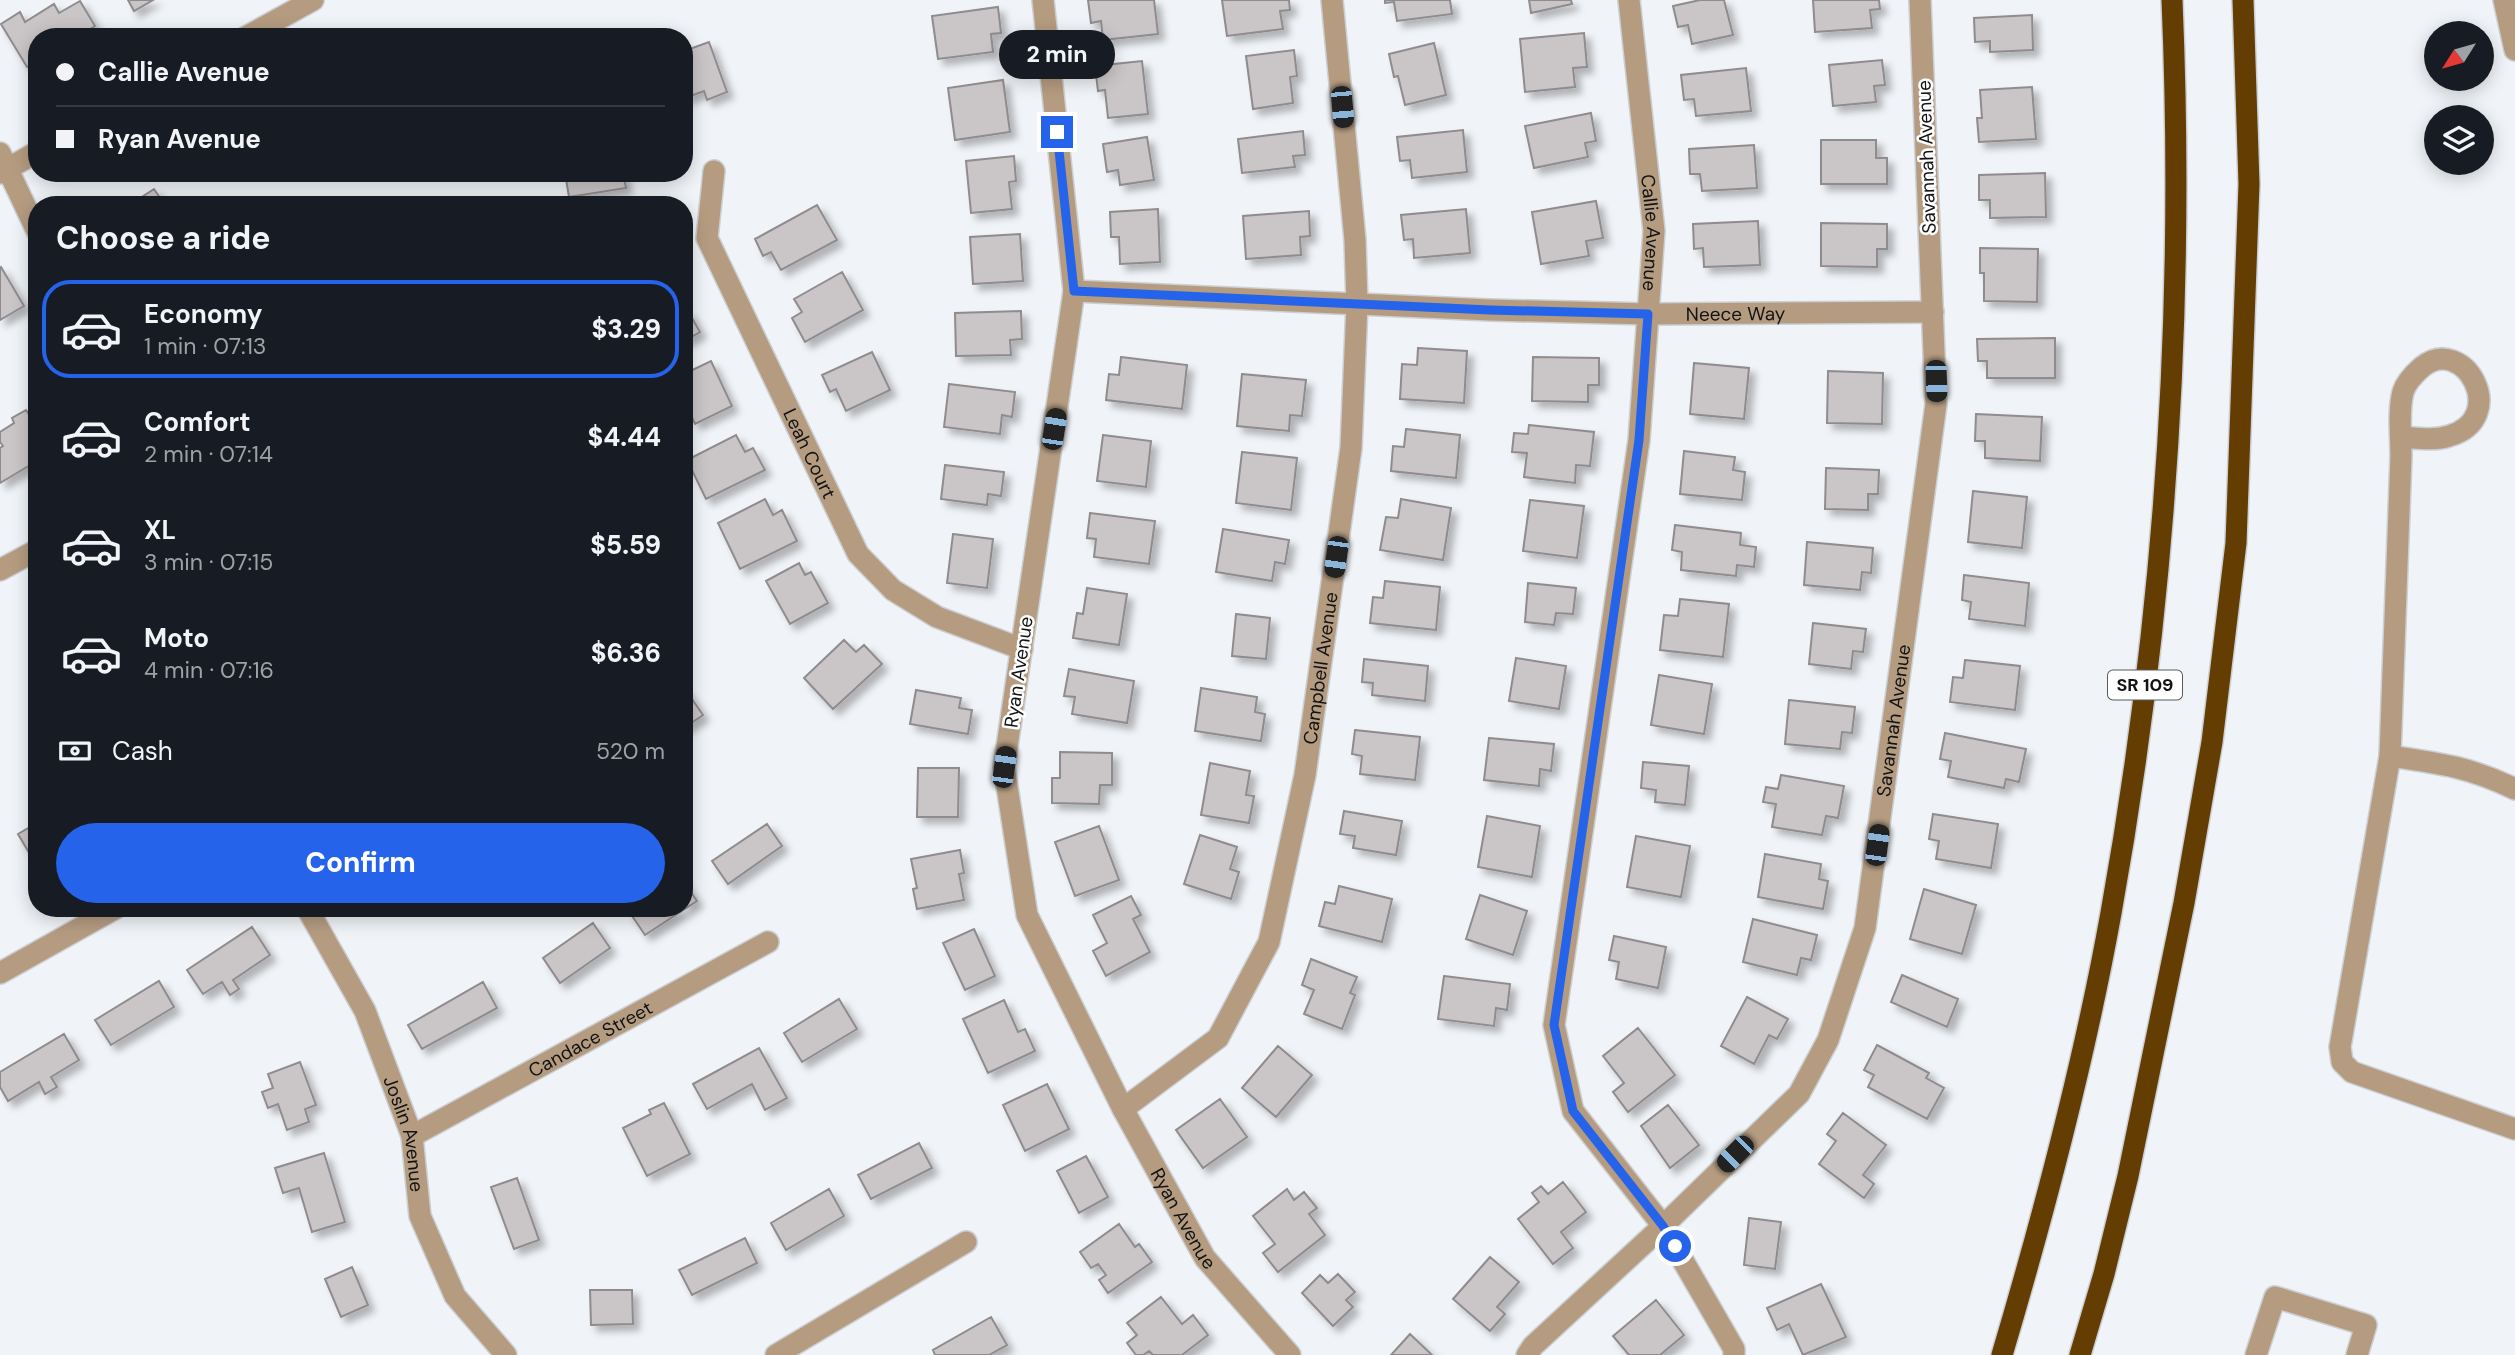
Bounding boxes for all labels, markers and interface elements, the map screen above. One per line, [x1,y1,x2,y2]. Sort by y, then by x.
north arrow [2424,21,2494,91]
map controls [2424,21,2494,175]
callout: 2 min [999,31,1115,80]
text: 2 min [1026,39,1088,69]
text: Callie Avenue [98,55,270,89]
street label: Savannah Avenue [1911,80,1942,234]
car [1330,85,1355,129]
button: layers [2424,105,2494,175]
route end [1041,116,1073,148]
text: Ryan Avenue [98,122,261,156]
street label: Callie Avenue [1635,173,1666,292]
text: Choose a ride [56,217,271,259]
text: Economy [144,297,262,331]
icon: car [60,298,123,361]
street label: Neece Way [1686,301,1786,327]
text: $3.29 [591,312,661,346]
text: 1 min · 07:13 [144,331,266,361]
car [1925,360,1948,402]
street label: Leah Court [777,404,842,503]
text: Comfort [144,405,250,439]
icon: car [60,406,123,469]
car [1041,407,1068,451]
text: $4.44 [587,420,661,454]
text: 2 min · 07:14 [144,439,273,469]
text: XL [144,513,176,547]
icon: car [60,514,123,577]
text: $5.59 [590,528,661,562]
car [1323,535,1350,579]
text: 3 min · 07:15 [144,547,273,577]
street label: Campbell Avenue [1297,590,1344,746]
street label: Ryan Avenue [998,615,1039,729]
text: Moto [144,621,209,655]
icon: car [60,622,123,685]
text: $6.36 [591,636,661,670]
street label: Savannah Avenue [1871,643,1916,798]
text: 4 min · 07:16 [144,655,274,685]
road number: SR 109 [2108,670,2182,700]
icon: cash [56,732,94,770]
text: Cash [112,734,173,768]
text: 520 m [596,736,665,766]
car [991,745,1018,789]
button: Confirm [56,823,665,903]
car [1864,823,1891,867]
street label: Candace Street [524,995,657,1083]
street label: Joslin Avenue [377,1072,430,1193]
car [1713,1132,1758,1176]
street label: Ryan Avenue [1145,1164,1221,1275]
route start [1659,1230,1691,1262]

